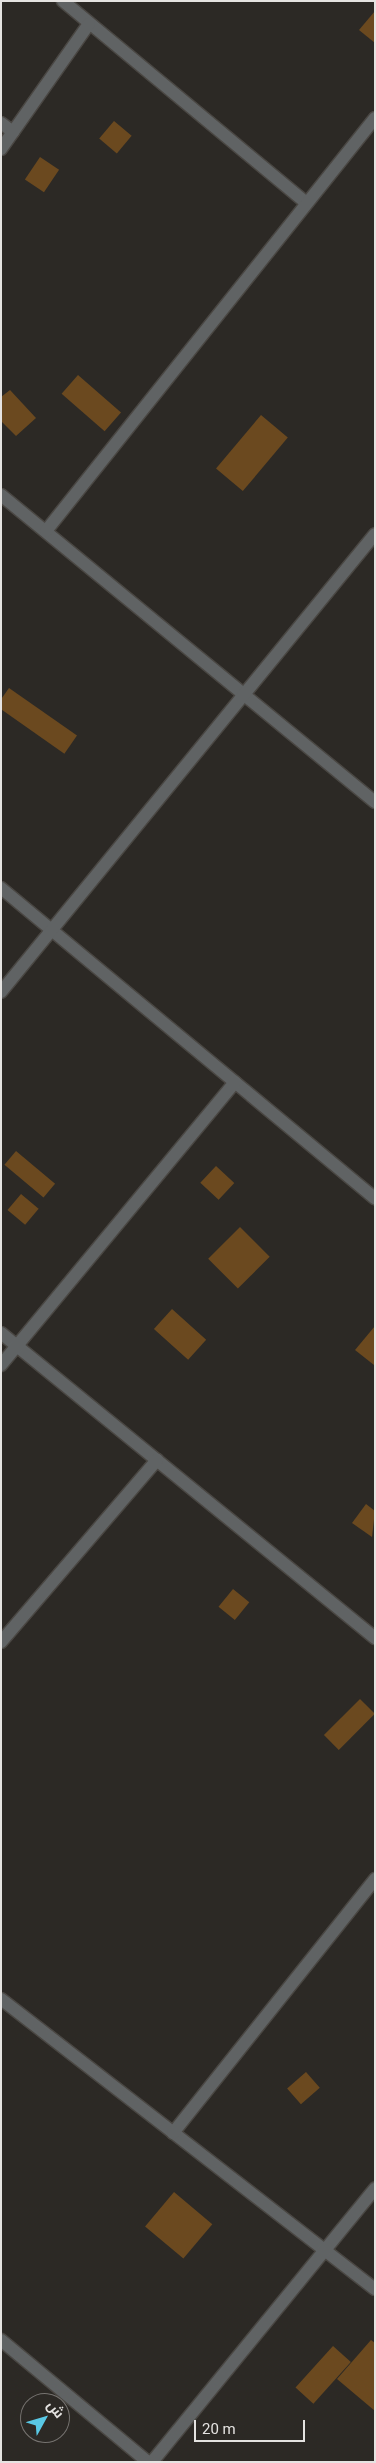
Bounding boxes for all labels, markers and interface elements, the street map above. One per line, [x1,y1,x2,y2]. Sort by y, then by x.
north arrow [20,2393,70,2443]
text: ش [44,2397,68,2421]
scale bar [196,2410,307,2442]
text: 20 m [202,2420,236,2438]

